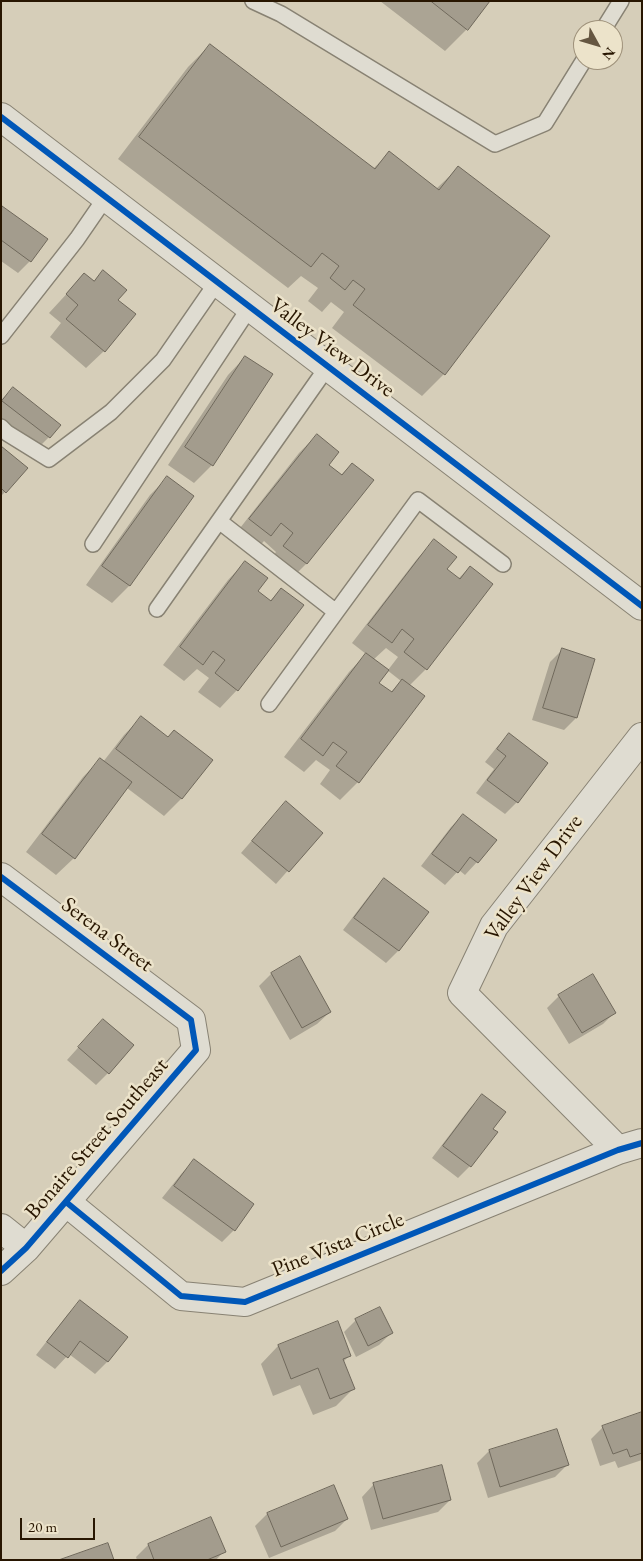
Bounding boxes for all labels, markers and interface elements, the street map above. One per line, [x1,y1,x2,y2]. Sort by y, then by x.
north arrow [573,20,623,70]
text: N [598,44,619,64]
street label: Valley View Drive [264,293,400,403]
street label: Valley View Drive [479,810,589,946]
street label: Serena Street [56,892,158,978]
street label: Bonaire Street Southeast [20,1053,174,1225]
street label: Pine Vista Circle [268,1206,408,1284]
scale bar [22,1508,98,1540]
text: 20 m [28,1517,57,1536]

